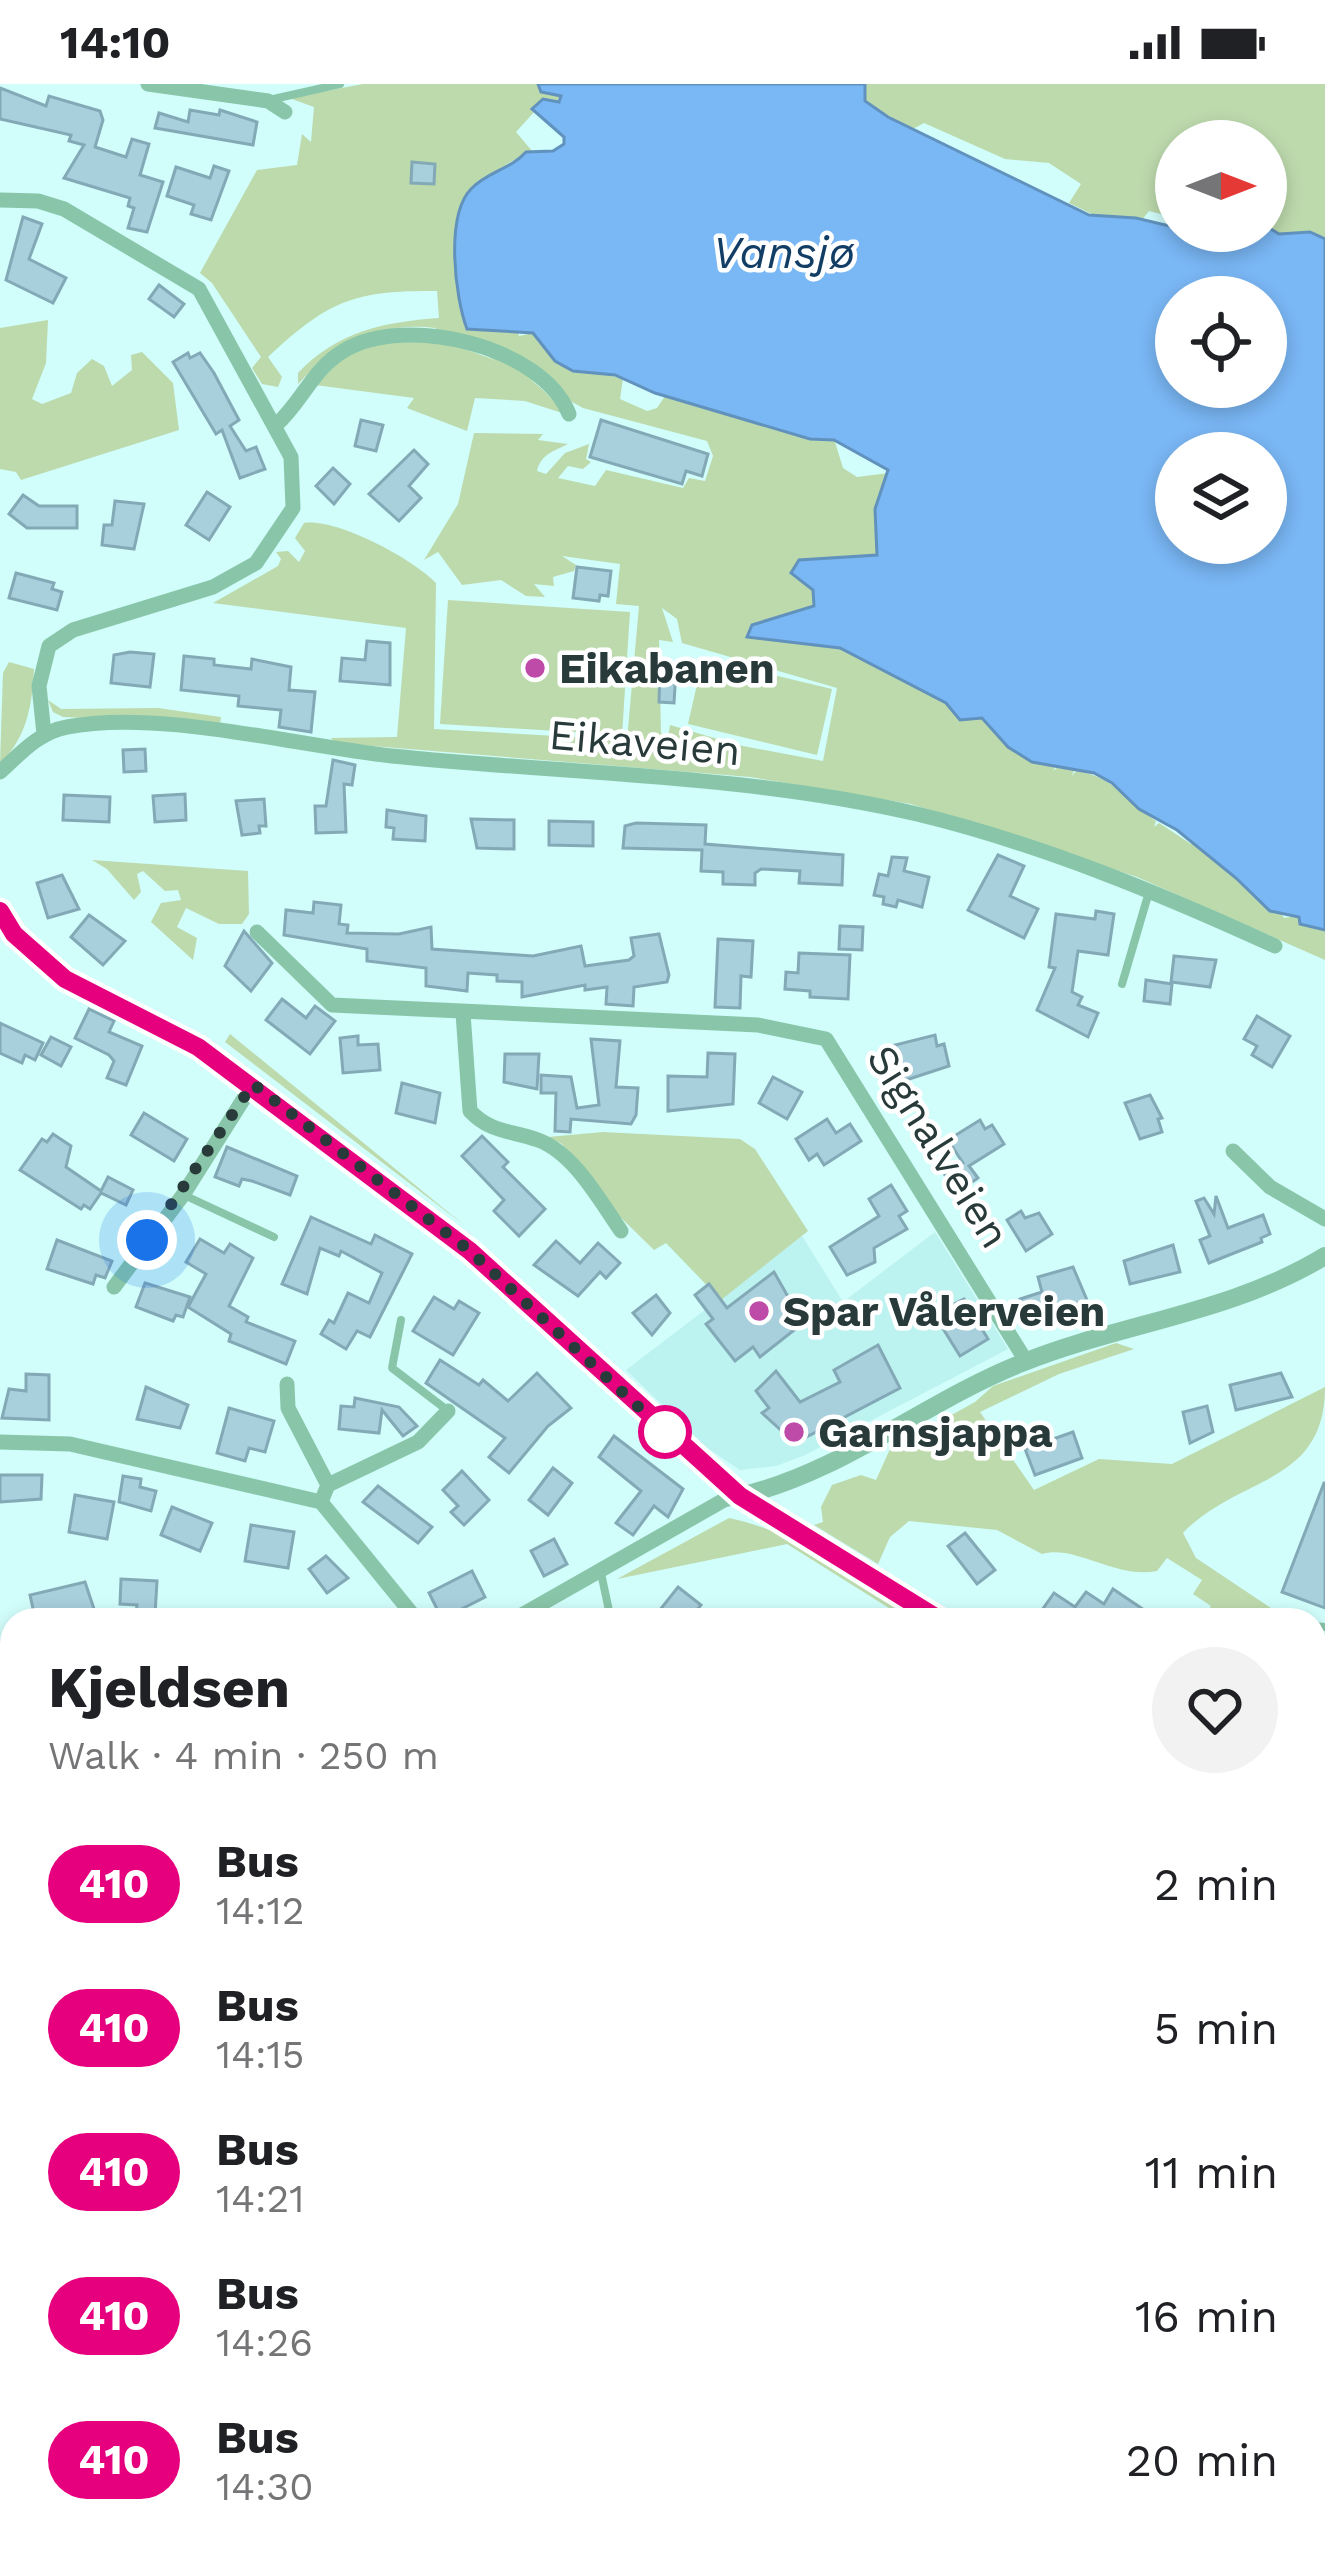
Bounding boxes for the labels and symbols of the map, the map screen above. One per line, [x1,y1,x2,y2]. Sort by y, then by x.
north arrow [1155,120,1287,252]
water label: Vansjø [713,226,855,279]
place label: Eikabanen [559,644,775,693]
marker: Eikabanen [522,655,548,681]
street label: Eikaveien [547,710,743,775]
street label: Signalveien [857,1036,1020,1257]
your location [117,1210,177,1270]
place label: Spar Vålerveien [783,1287,1105,1336]
marker: Spar Vålerveien [746,1298,772,1324]
unlabelled marker [640,1407,690,1457]
place label: Garnsjappa [818,1408,1053,1457]
marker: Garnsjappa [781,1419,807,1445]

